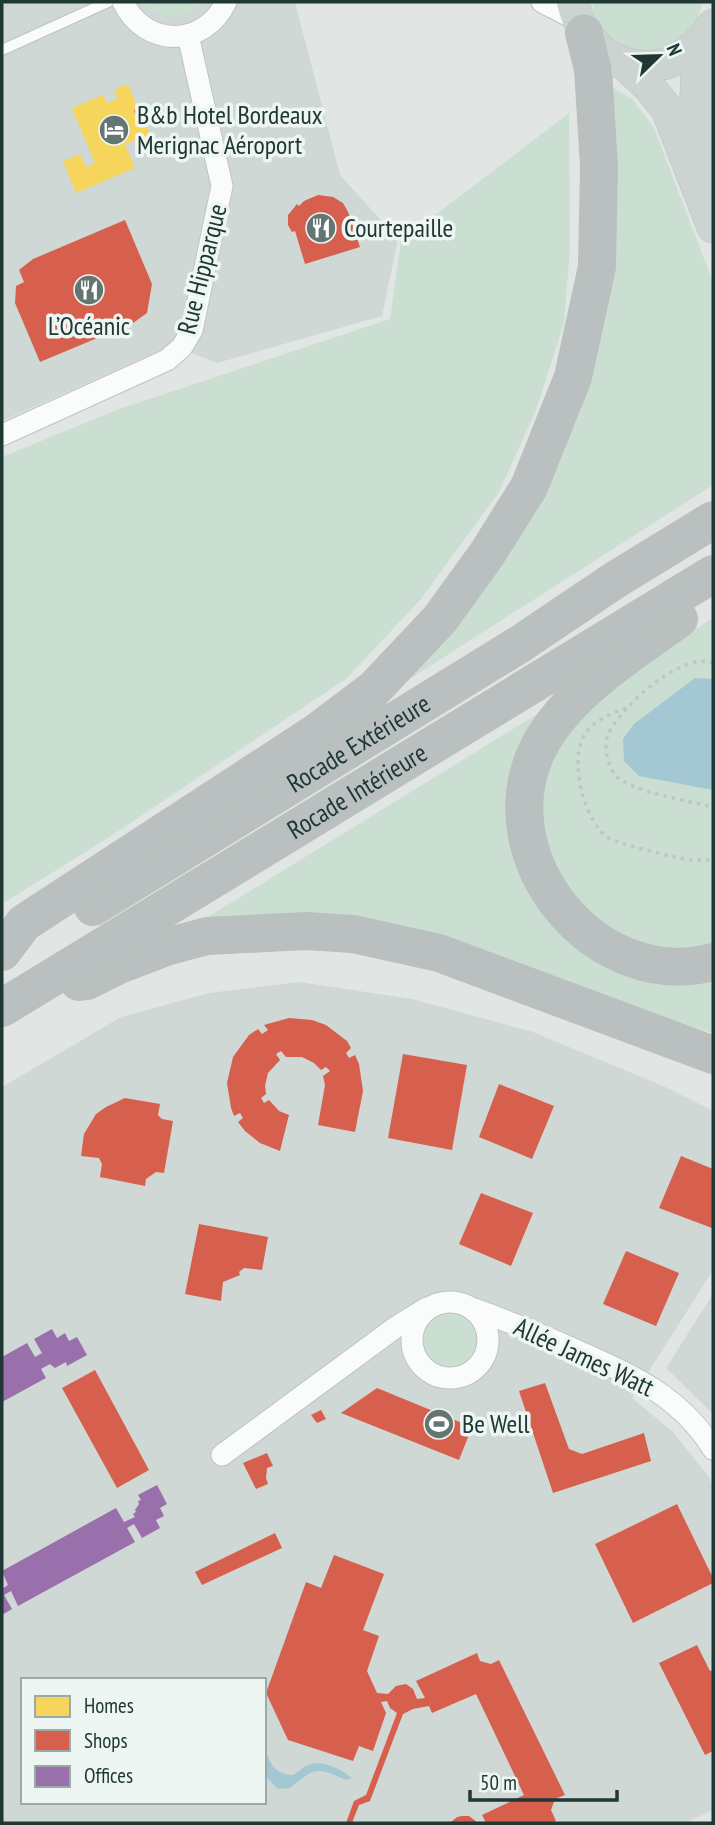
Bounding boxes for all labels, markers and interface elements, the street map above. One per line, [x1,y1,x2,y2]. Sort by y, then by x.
north arrow [624,21,694,91]
text: N [662,40,688,59]
place label: B&b Hotel Bordeaux Merignac Aéroport [137,98,323,161]
hotel icon: B&b Hotel Bordeaux Merignac Aéroport [97,113,131,147]
street label: Rue Hipparque [169,200,234,337]
restaurant icon: Courtepaille [304,211,338,245]
place label: Courtepaille [344,211,453,244]
restaurant icon: L’Océanic [72,273,106,307]
place label: L’Océanic [48,309,130,342]
street label: Rocade Extérieure [281,686,436,800]
street label: Rocade Intérieure [281,736,433,846]
street label: Allée James Watt [509,1310,659,1403]
sports icon: Be Well [422,1407,456,1441]
place label: Be Well [462,1407,529,1440]
legend [21,1678,266,1804]
text: Homes [84,1692,134,1719]
text: Shops [84,1727,128,1754]
scale bar [470,1758,617,1802]
text: Offices [84,1762,133,1789]
text: 50 m [480,1769,517,1796]

